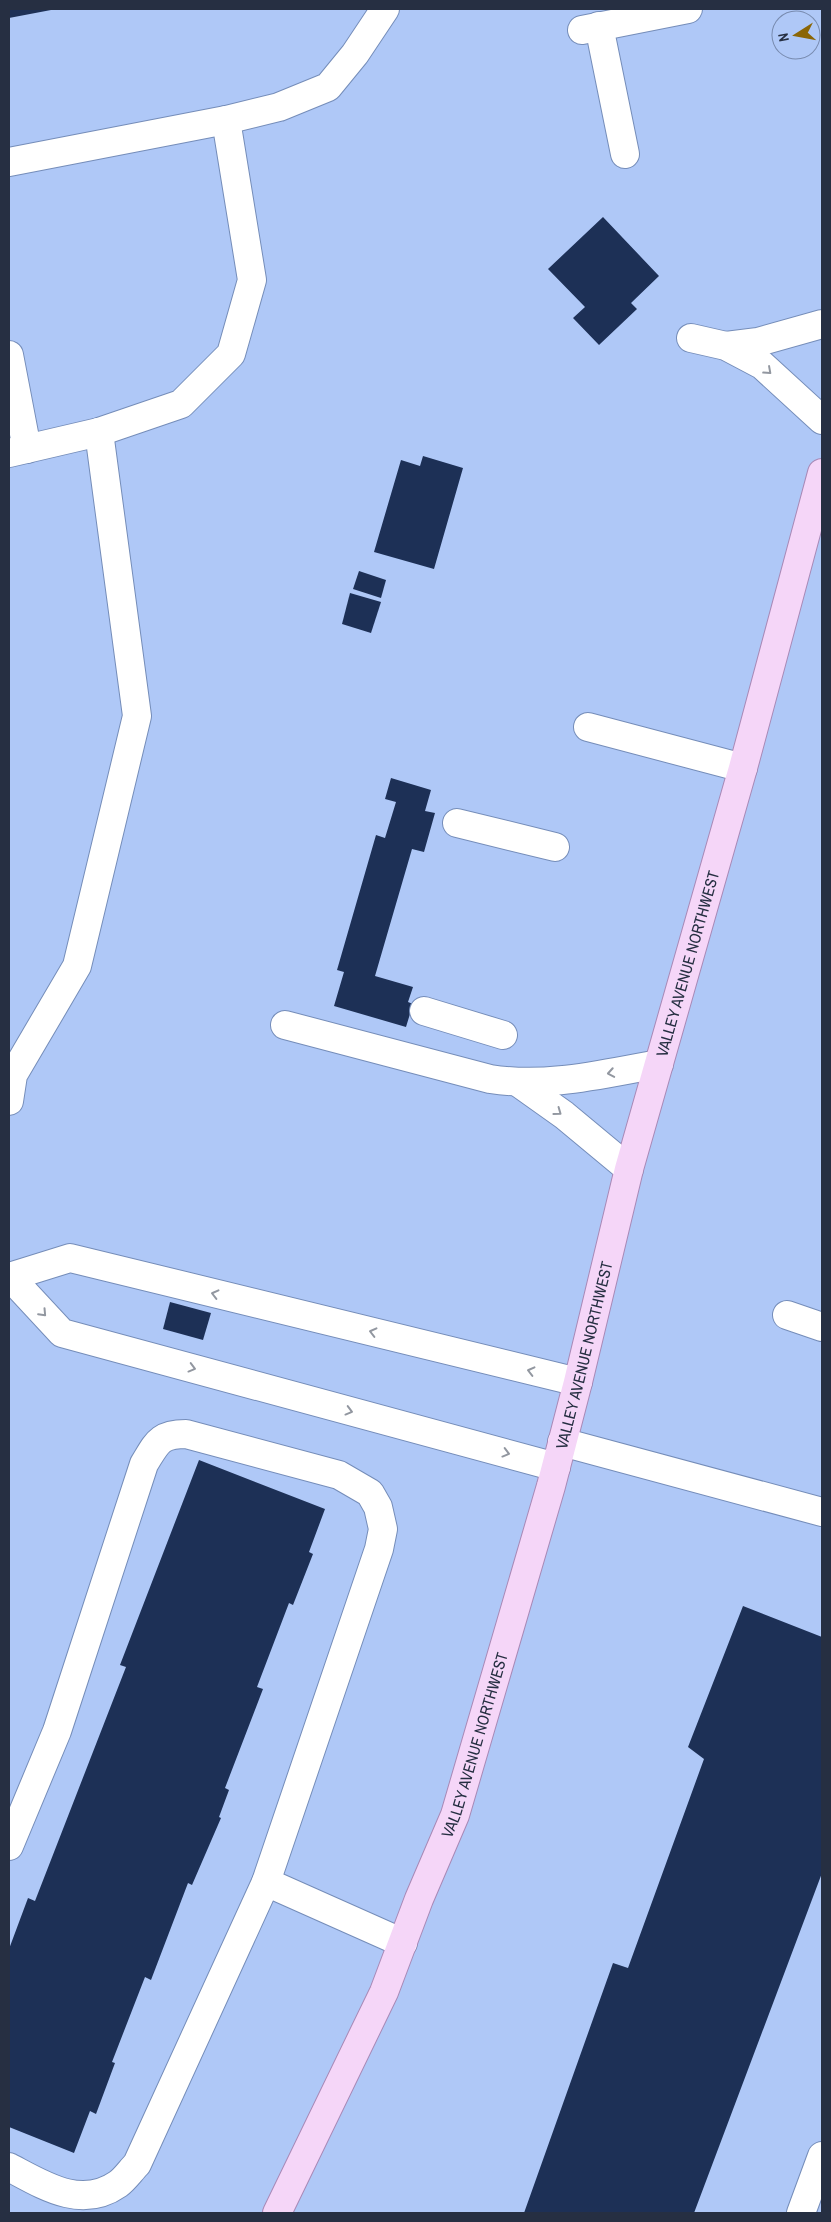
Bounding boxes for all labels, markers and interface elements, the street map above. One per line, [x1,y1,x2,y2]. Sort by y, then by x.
north arrow [771,10,821,60]
text: N [774,32,793,43]
one-way arrow [763,365,772,374]
street label: VALLEY AVENUE NORTHWEST [650,868,724,1059]
one-way arrow [606,1067,615,1077]
one-way arrow [553,1106,562,1115]
street label: VALLEY AVENUE NORTHWEST [550,1259,618,1451]
one-way arrow [212,1289,220,1299]
one-way arrow [37,1308,46,1317]
one-way arrow [369,1327,378,1338]
one-way arrow [188,1363,196,1373]
one-way arrow [527,1366,536,1377]
one-way arrow [345,1405,353,1416]
one-way arrow [501,1447,510,1458]
street label: VALLEY AVENUE NORTHWEST [436,1650,513,1841]

